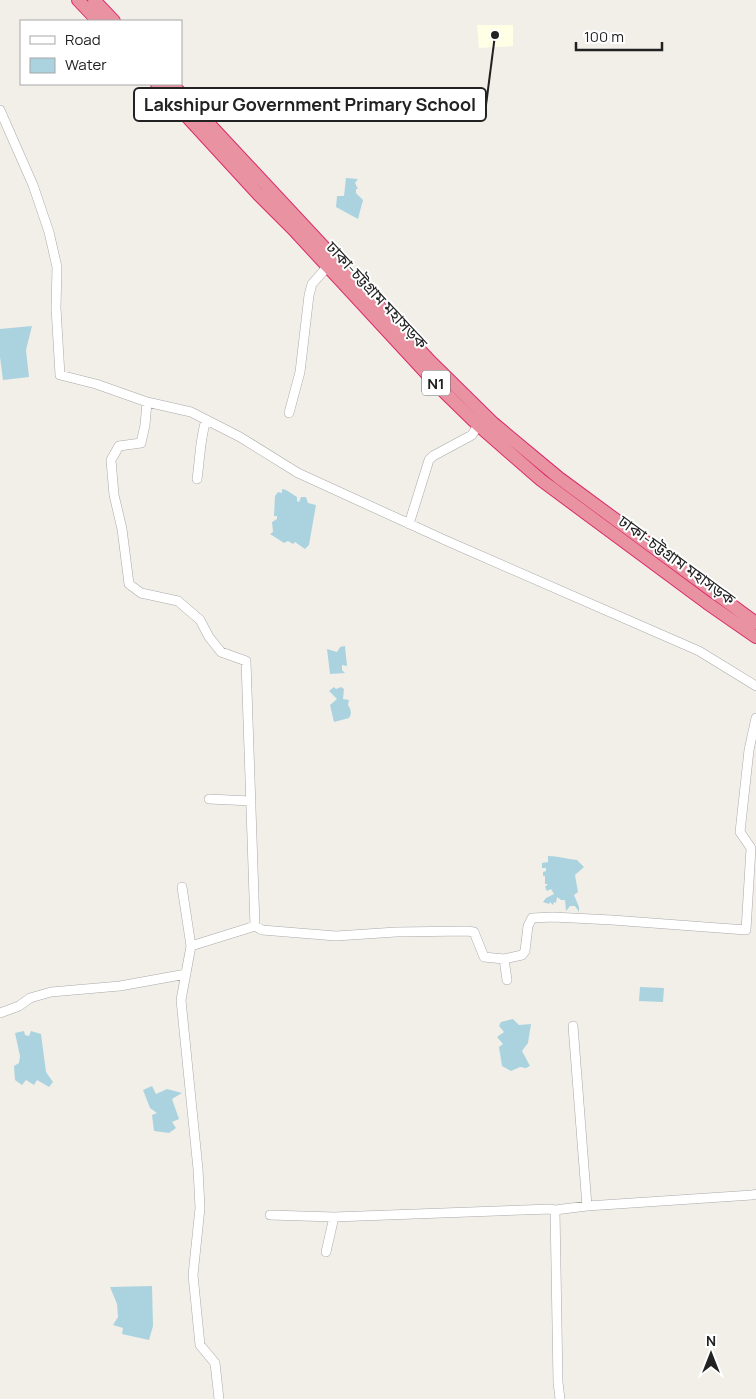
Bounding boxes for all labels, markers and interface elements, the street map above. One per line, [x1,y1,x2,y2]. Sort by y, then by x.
legend [20,20,182,85]
scale bar [576,20,662,52]
text: 100 m [584,26,624,47]
text: Road [65,29,101,50]
text: Water [65,54,107,75]
callout: Lakshipur Government Primary School [134,88,486,121]
text: Lakshipur Government Primary School [144,92,476,116]
street label: ঢাকা-চট্টগ্রাম মহাসড়ক [321,236,433,354]
road number: N1 [422,370,450,396]
street label: ঢাকা-চট্টগ্রাম মহাসড়ক [613,509,741,611]
north arrow [686,1329,736,1379]
text: N [706,1331,716,1350]

